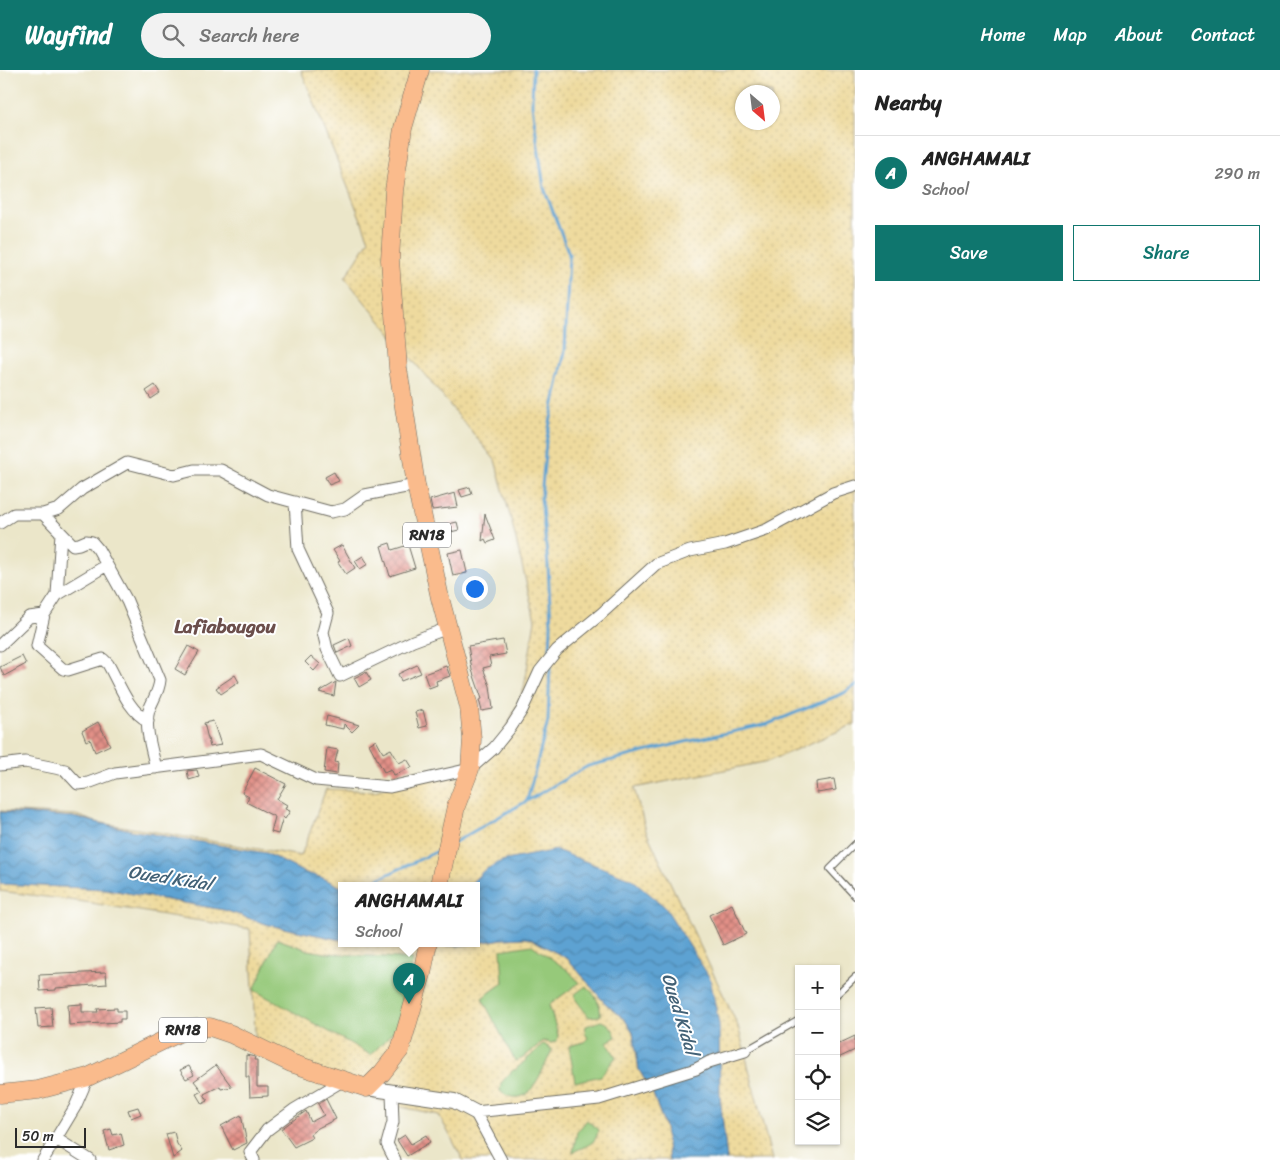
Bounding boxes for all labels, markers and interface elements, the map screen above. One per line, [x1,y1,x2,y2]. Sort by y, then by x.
search box [141,13,491,58]
text: Wayfind [25,14,111,56]
text: Search here [199,19,299,52]
text: Home [981,19,1026,51]
text: Map [1054,19,1087,51]
text: About [1115,19,1163,51]
text: Contact [1191,19,1255,51]
icon: search [159,21,187,49]
text: Nearby [875,84,941,122]
north arrow [735,85,780,130]
text: ANGHAMALI [922,142,1029,175]
text: A [886,159,896,188]
text: 290 m [1214,159,1260,188]
text: School [922,175,969,204]
button: Save [875,225,1063,281]
button: Share [1073,225,1260,281]
road number: RN18 [403,522,451,548]
your location [462,576,488,602]
district label: Lafiabougou [174,610,276,643]
water label: Oued Kidal [126,856,218,901]
popup [338,882,480,947]
text: ANGHAMALI [355,884,463,917]
text: School [355,917,403,946]
pin: A [393,963,425,1004]
map controls [795,965,840,1145]
button: + [795,965,840,1010]
water label: Oued Kidal [652,969,709,1063]
button: − [795,1010,840,1055]
road number: RN18 [159,1018,207,1042]
button: locate [795,1055,840,1100]
button: layers [795,1100,840,1145]
text: 50 m [22,1124,54,1149]
scale bar [15,1125,86,1148]

